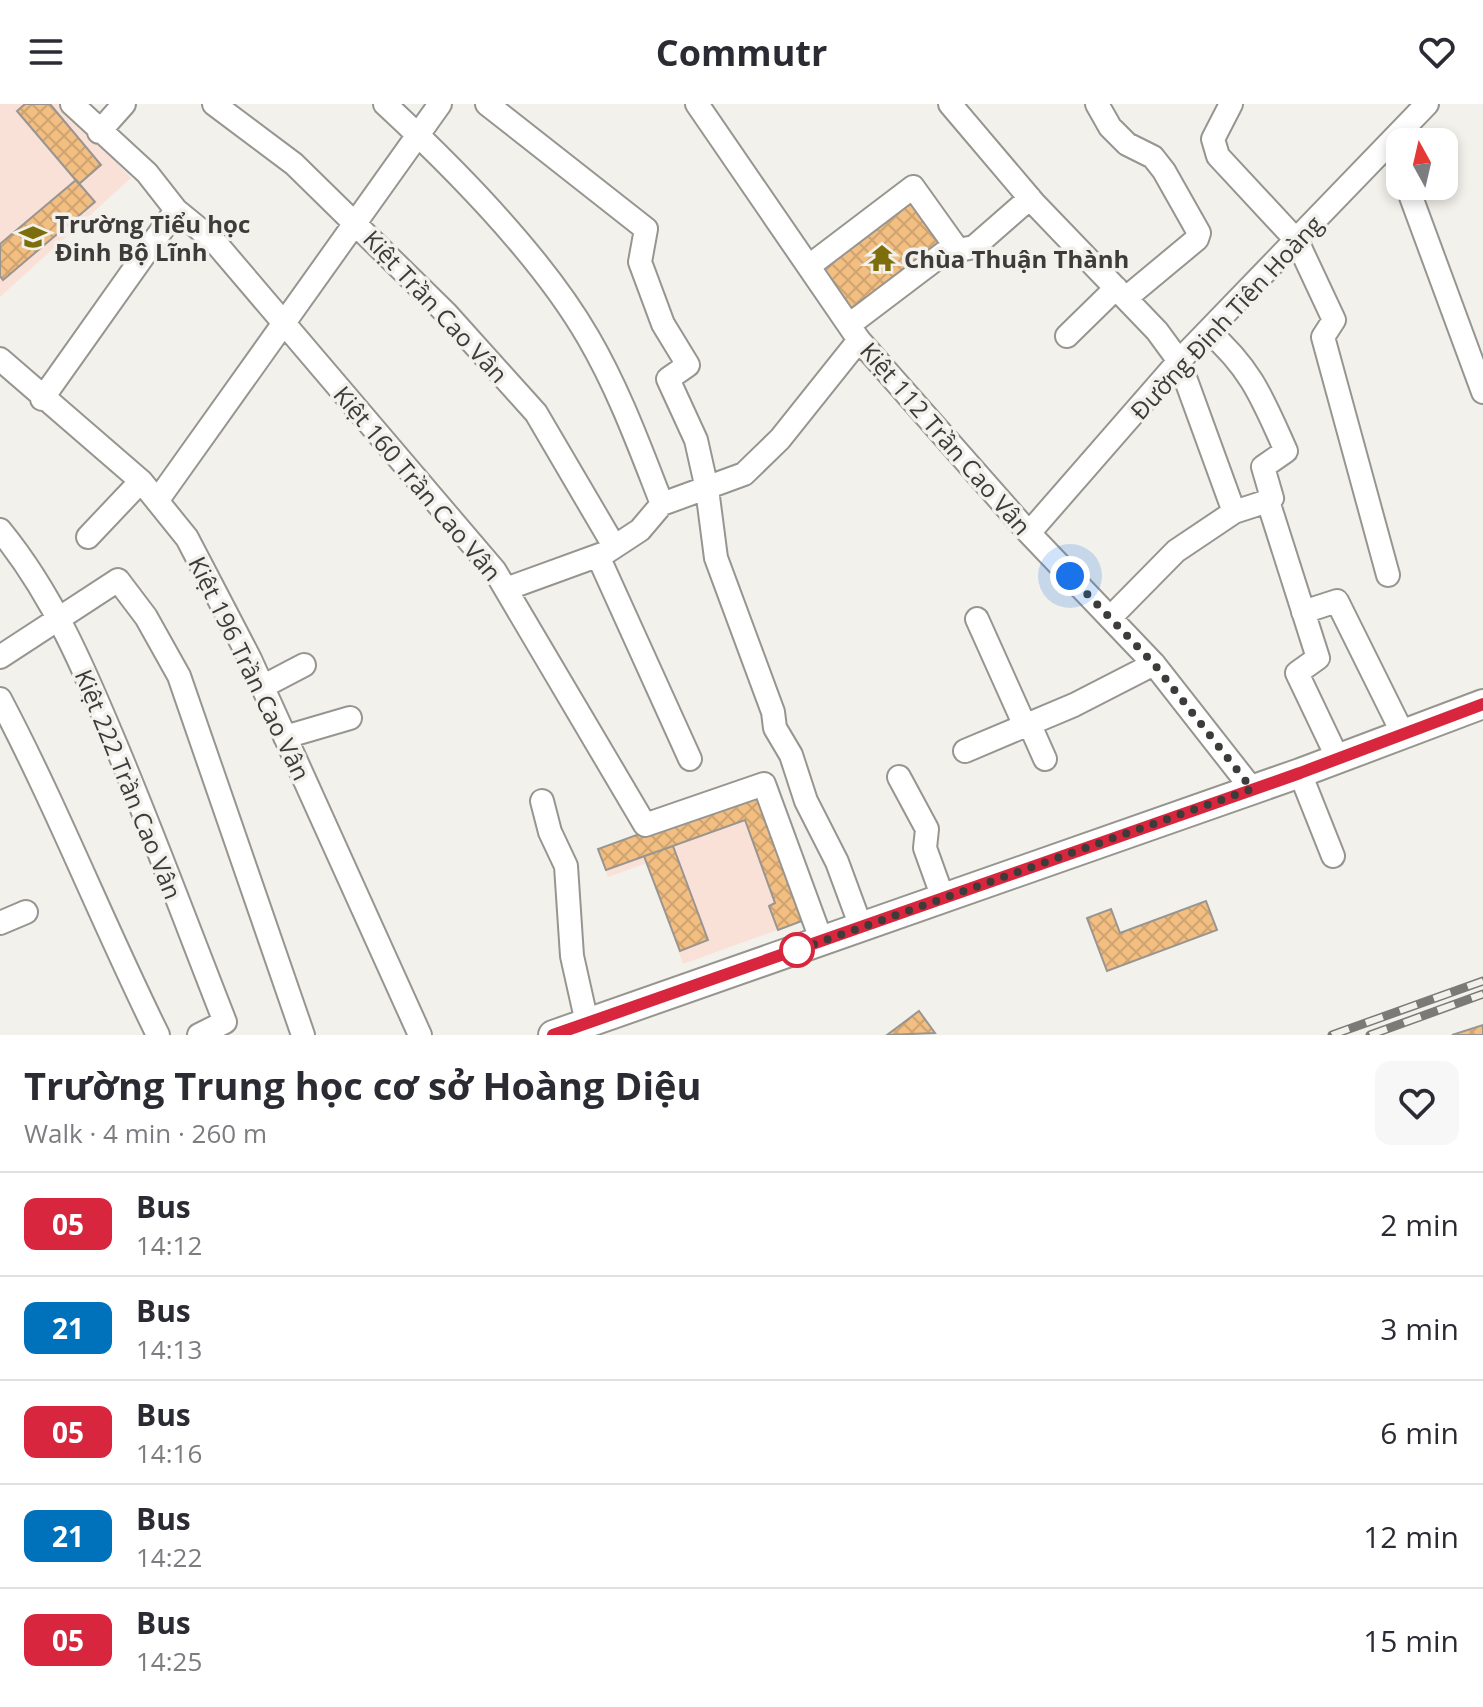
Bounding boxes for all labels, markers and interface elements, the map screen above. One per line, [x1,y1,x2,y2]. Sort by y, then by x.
text: Commutr [656,28,827,77]
icon: menu [24,30,68,74]
icon: heart [1415,30,1459,74]
north arrow [1386,128,1458,200]
map controls [1386,128,1458,200]
place label: Trường Tiểu học Đinh Bộ Lĩnh [55,207,250,268]
street label: Đường Đinh Tiên Hoàng [1123,208,1329,426]
school or university icon: Trường Tiểu học Đinh Bộ Lĩnh [18,222,48,252]
street label: Kiệt Trần Cao Vân [356,222,516,390]
place label: Chùa Thuận Thành [904,242,1129,275]
temple icon: Chùa Thuận Thành [867,243,897,273]
street label: Kiệt 112 Trần Cao Vân [853,335,1039,541]
street label: Kiệt 160 Trần Cao Vân [327,378,509,588]
street label: Kiệt 196 Trần Cao Vân [181,551,319,785]
your location [1050,556,1090,596]
street label: Kiệt 222 Trần Cao Vân [68,664,190,904]
unlabelled marker [780,933,814,967]
text: Trường Trung học cơ sở Hoàng Diệu [24,1059,702,1111]
button: heart [1375,1061,1459,1145]
text: Walk · 4 min · 260 m [24,1115,267,1151]
text: Bus [136,1186,191,1227]
text: 2 min [1380,1204,1459,1245]
text: 05 [52,1205,84,1243]
text: 14:12 [136,1227,202,1263]
text: Bus [136,1290,191,1331]
text: 3 min [1380,1308,1459,1349]
text: 21 [52,1309,84,1347]
text: 14:13 [136,1331,202,1367]
text: Bus [136,1394,191,1435]
text: 6 min [1380,1412,1459,1453]
text: 05 [52,1413,84,1451]
text: 14:16 [136,1435,202,1471]
text: Bus [136,1498,191,1539]
text: 12 min [1363,1516,1459,1557]
text: 21 [52,1517,84,1555]
text: 14:22 [136,1539,202,1575]
text: Bus [136,1602,191,1643]
text: 15 min [1363,1620,1459,1661]
text: 05 [52,1621,84,1659]
text: 14:25 [136,1643,202,1679]

